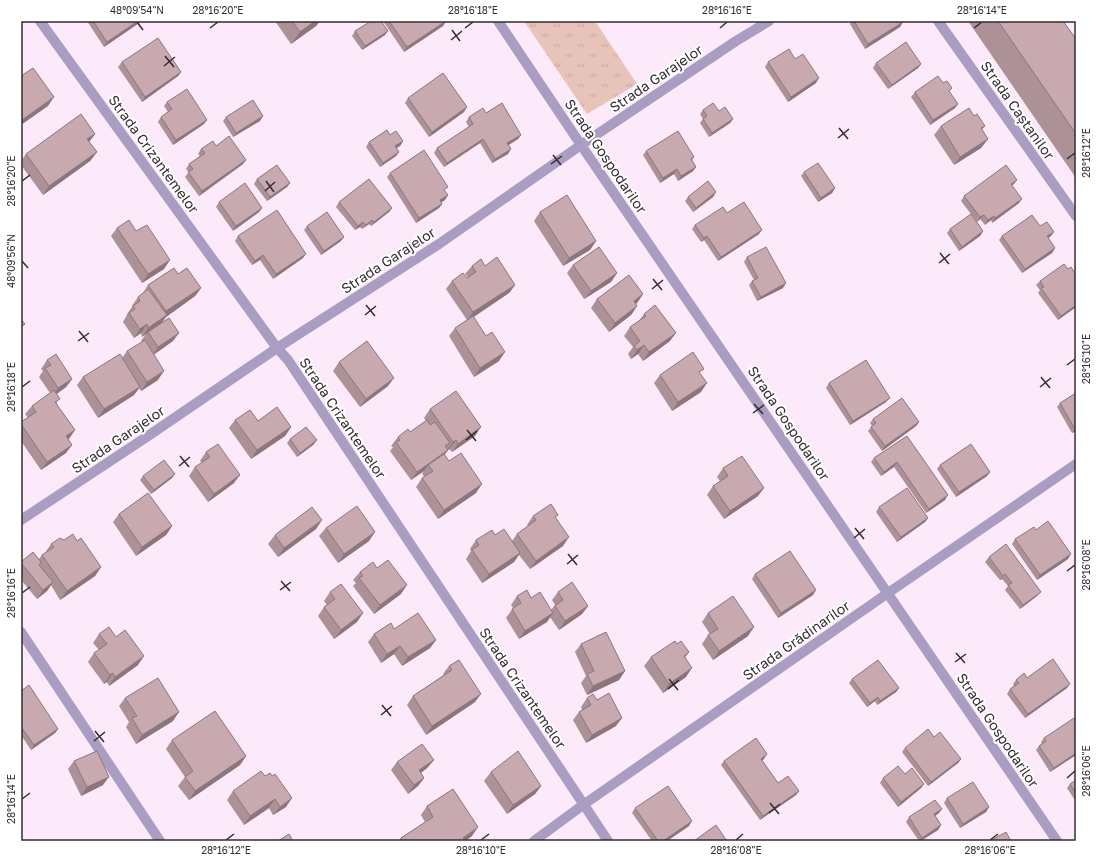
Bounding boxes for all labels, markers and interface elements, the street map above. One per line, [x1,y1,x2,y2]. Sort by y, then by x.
text: 48°09'54"N [110,4,164,16]
text: 28°16'20"E [193,4,243,16]
text: 28°16'18"E [448,4,498,16]
text: 28°16'16"E [702,4,752,16]
text: 28°16'14"E [957,4,1007,16]
street label: Strada Garajelor [606,40,706,115]
street label: Strada Caștanilor [978,57,1059,163]
street label: Strada Crizantemelor [105,91,203,217]
street label: Strada Gospodarilor [561,96,651,217]
text: 28°16'12"E [1080,128,1092,178]
text: 28°16'20"E [5,156,17,206]
street label: Strada Garajelor [338,223,439,297]
text: 48°09'56"N [5,234,17,288]
text: 28°16'10"E [1080,334,1092,384]
street label: Strada Crizantemelor [296,354,390,482]
text: 28°16'18"E [5,362,17,412]
street label: Strada Gospodarilor [744,363,834,484]
street label: Strada Garajelor [68,401,168,476]
text: 28°16'08"E [1080,539,1092,591]
text: 28°16'16"E [5,568,17,618]
street label: Strada Grădinarilor [739,596,853,683]
street label: Strada Crizantemelor [476,624,570,752]
street label: Strada Gospodarilor [953,670,1043,791]
text: 28°16'06"E [1080,745,1092,797]
text: 28°16'14"E [5,774,17,824]
text: 28°16'12"E [201,844,251,856]
text: 28°16'10"E [456,844,506,856]
text: 28°16'08"E [710,844,762,856]
text: 28°16'06"E [964,844,1016,856]

